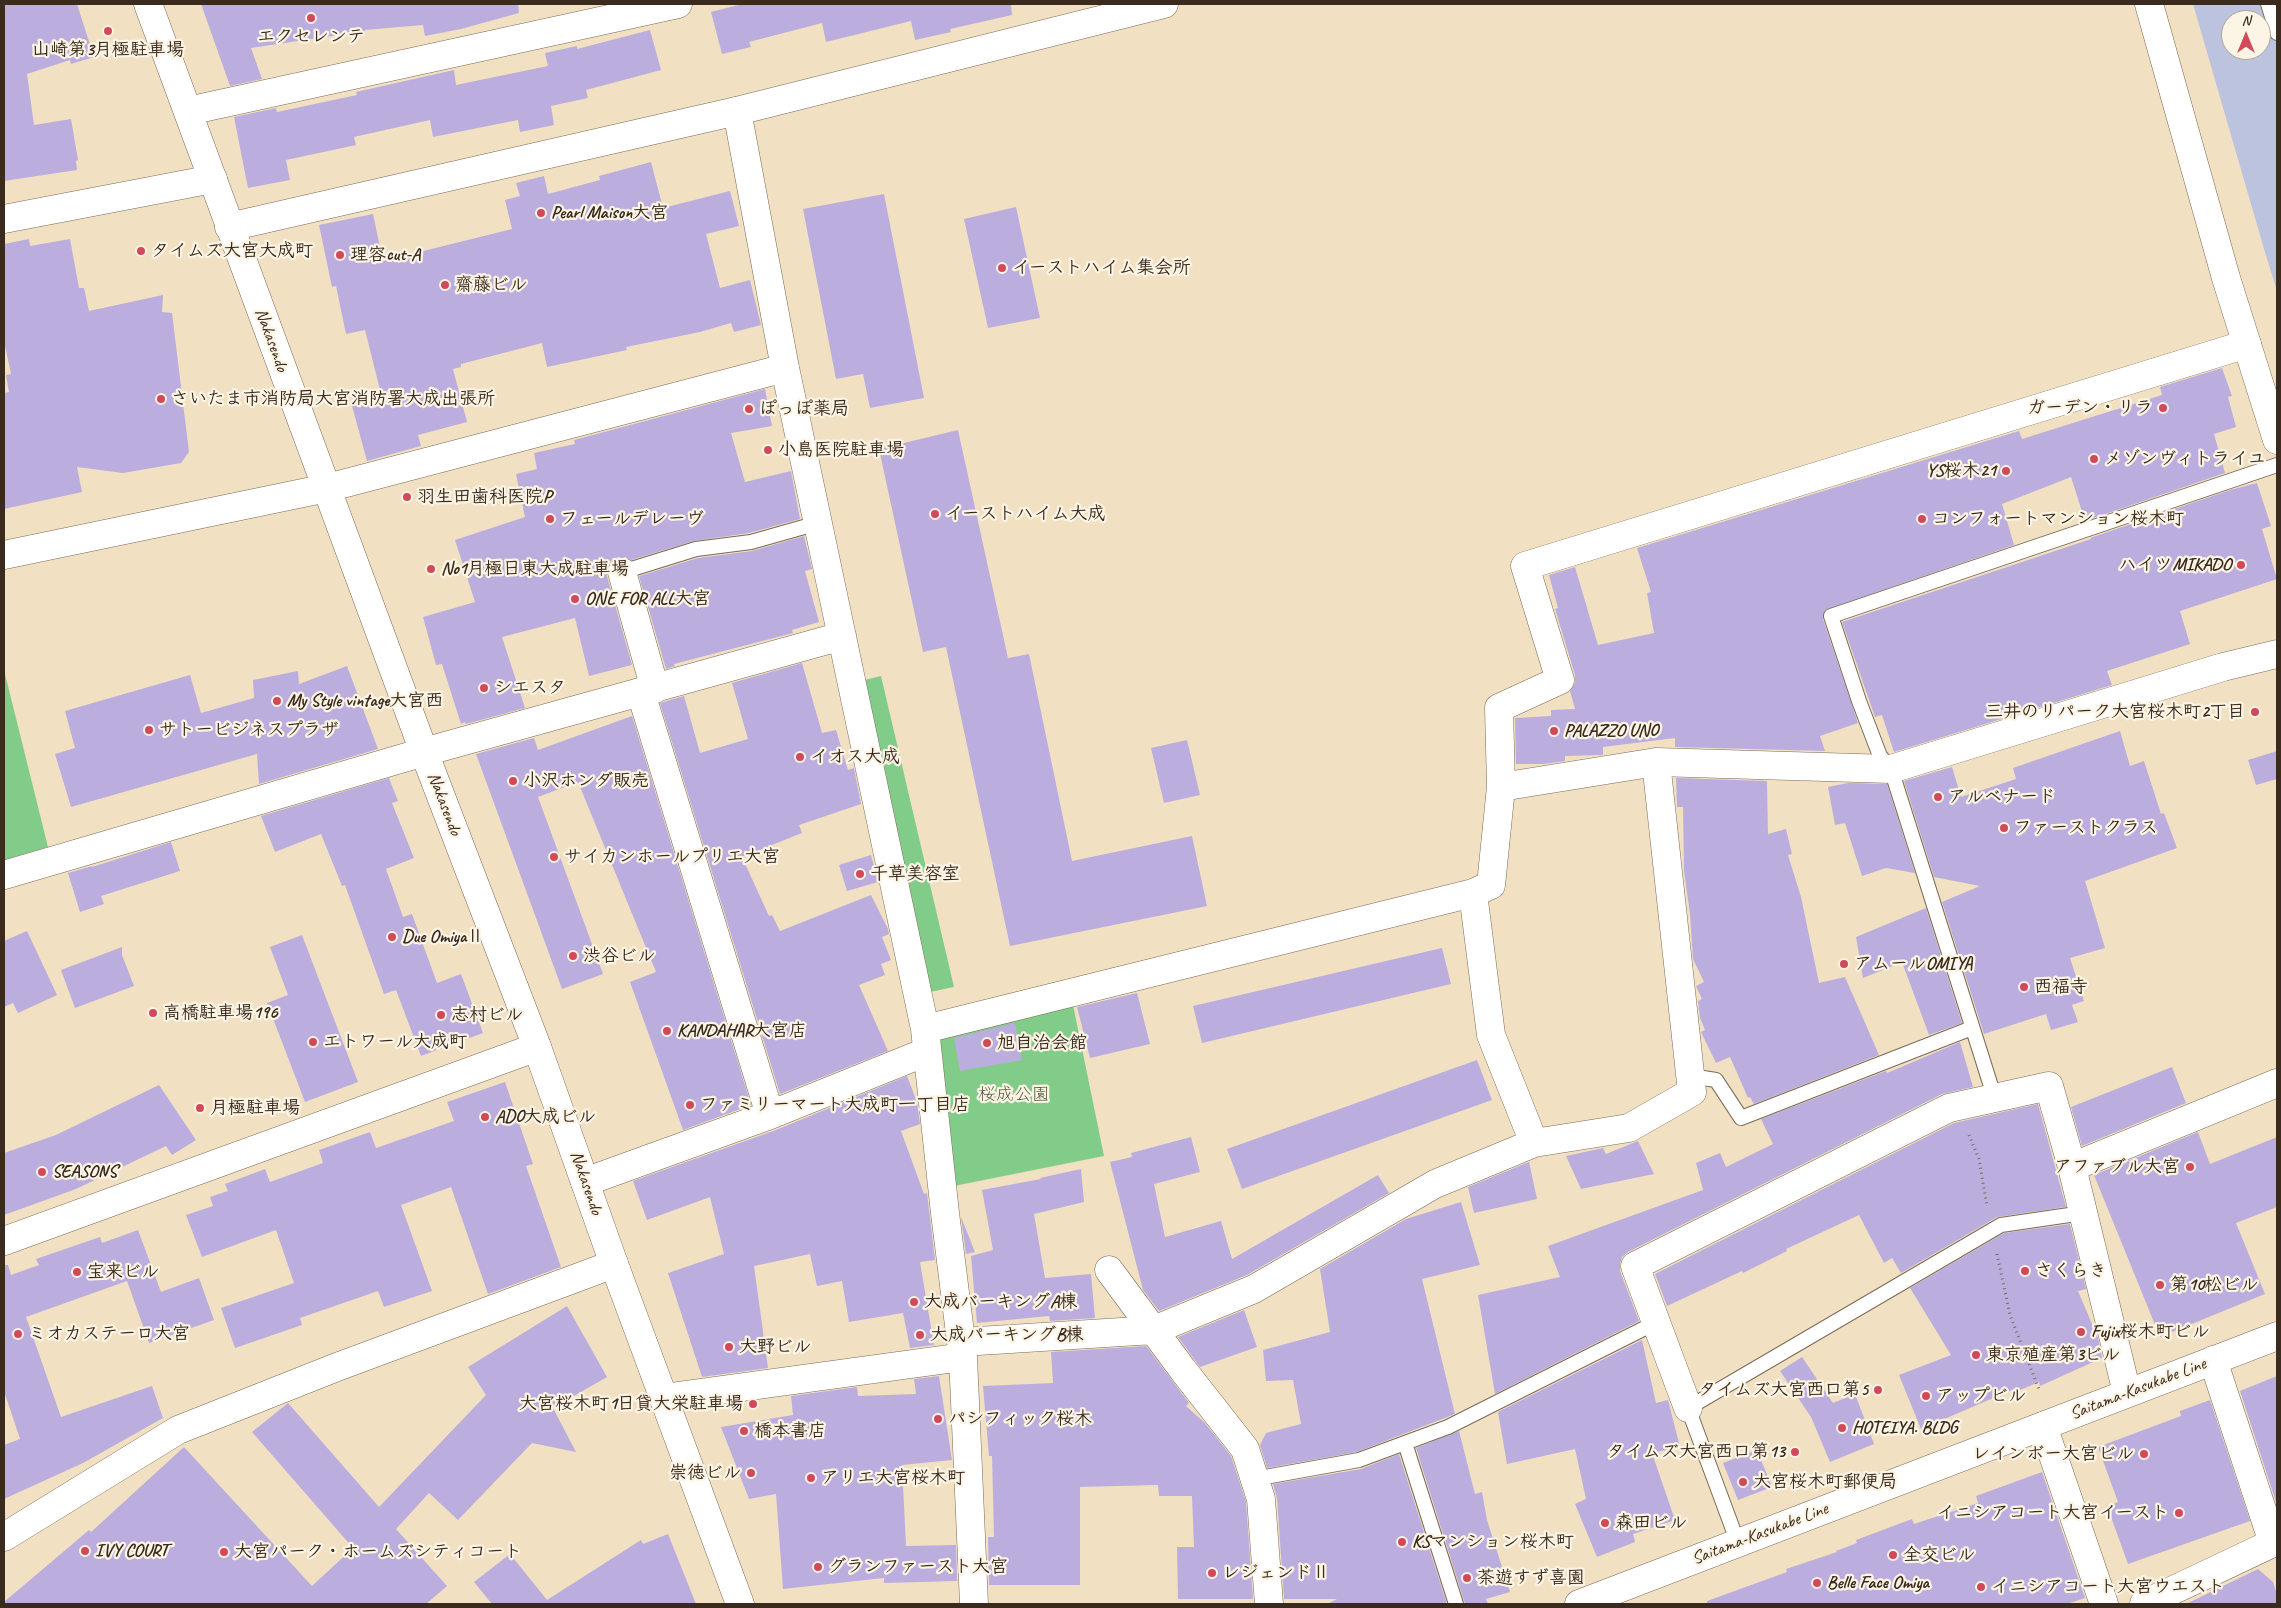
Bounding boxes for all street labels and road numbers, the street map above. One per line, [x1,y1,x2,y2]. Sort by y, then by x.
street label: Nakasendo [250,305,292,375]
street label: Nakasendo [422,769,466,839]
street label: Nakasendo [565,1148,607,1218]
street label: Saitama-Kasukabe Line [2067,1353,2209,1425]
street label: Saitama-Kasukabe Line [1689,1498,1831,1570]

